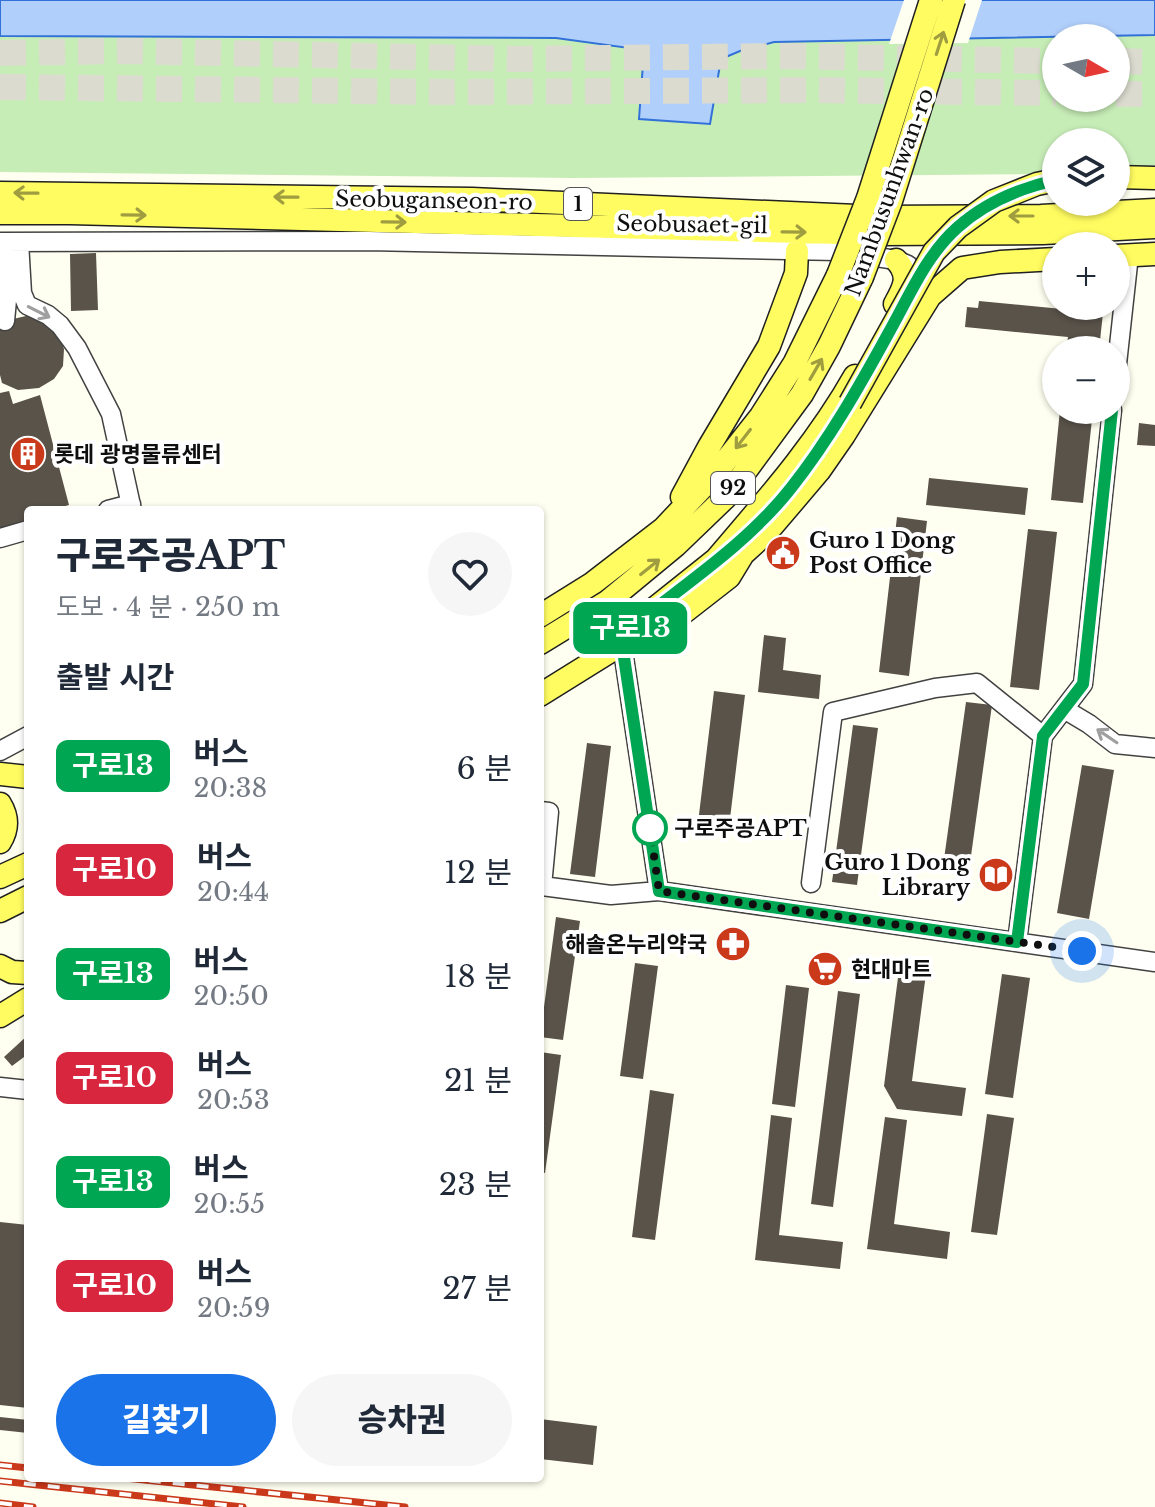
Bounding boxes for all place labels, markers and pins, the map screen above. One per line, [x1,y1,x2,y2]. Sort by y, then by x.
building icon: 롯데 광명물류센터 [9,435,47,473]
place label: 롯데 광명물류센터 [54,441,222,468]
place label: Guro 1 Dong Post Office [809,527,955,579]
public building icon: Guro 1 Dong Post Office [764,534,802,572]
marker: 구로주공APT [633,811,667,845]
place label: 구로주공APT [674,815,807,842]
place label: Guro 1 Dong Library [824,849,971,901]
library icon: Guro 1 Dong Library [977,856,1015,894]
pharmacy icon: 해솔온누리약국 [714,925,752,963]
place label: 해솔온누리약국 [565,931,707,958]
supermarket icon: 현대마트 [806,950,844,988]
place label: 현대마트 [851,956,932,983]

